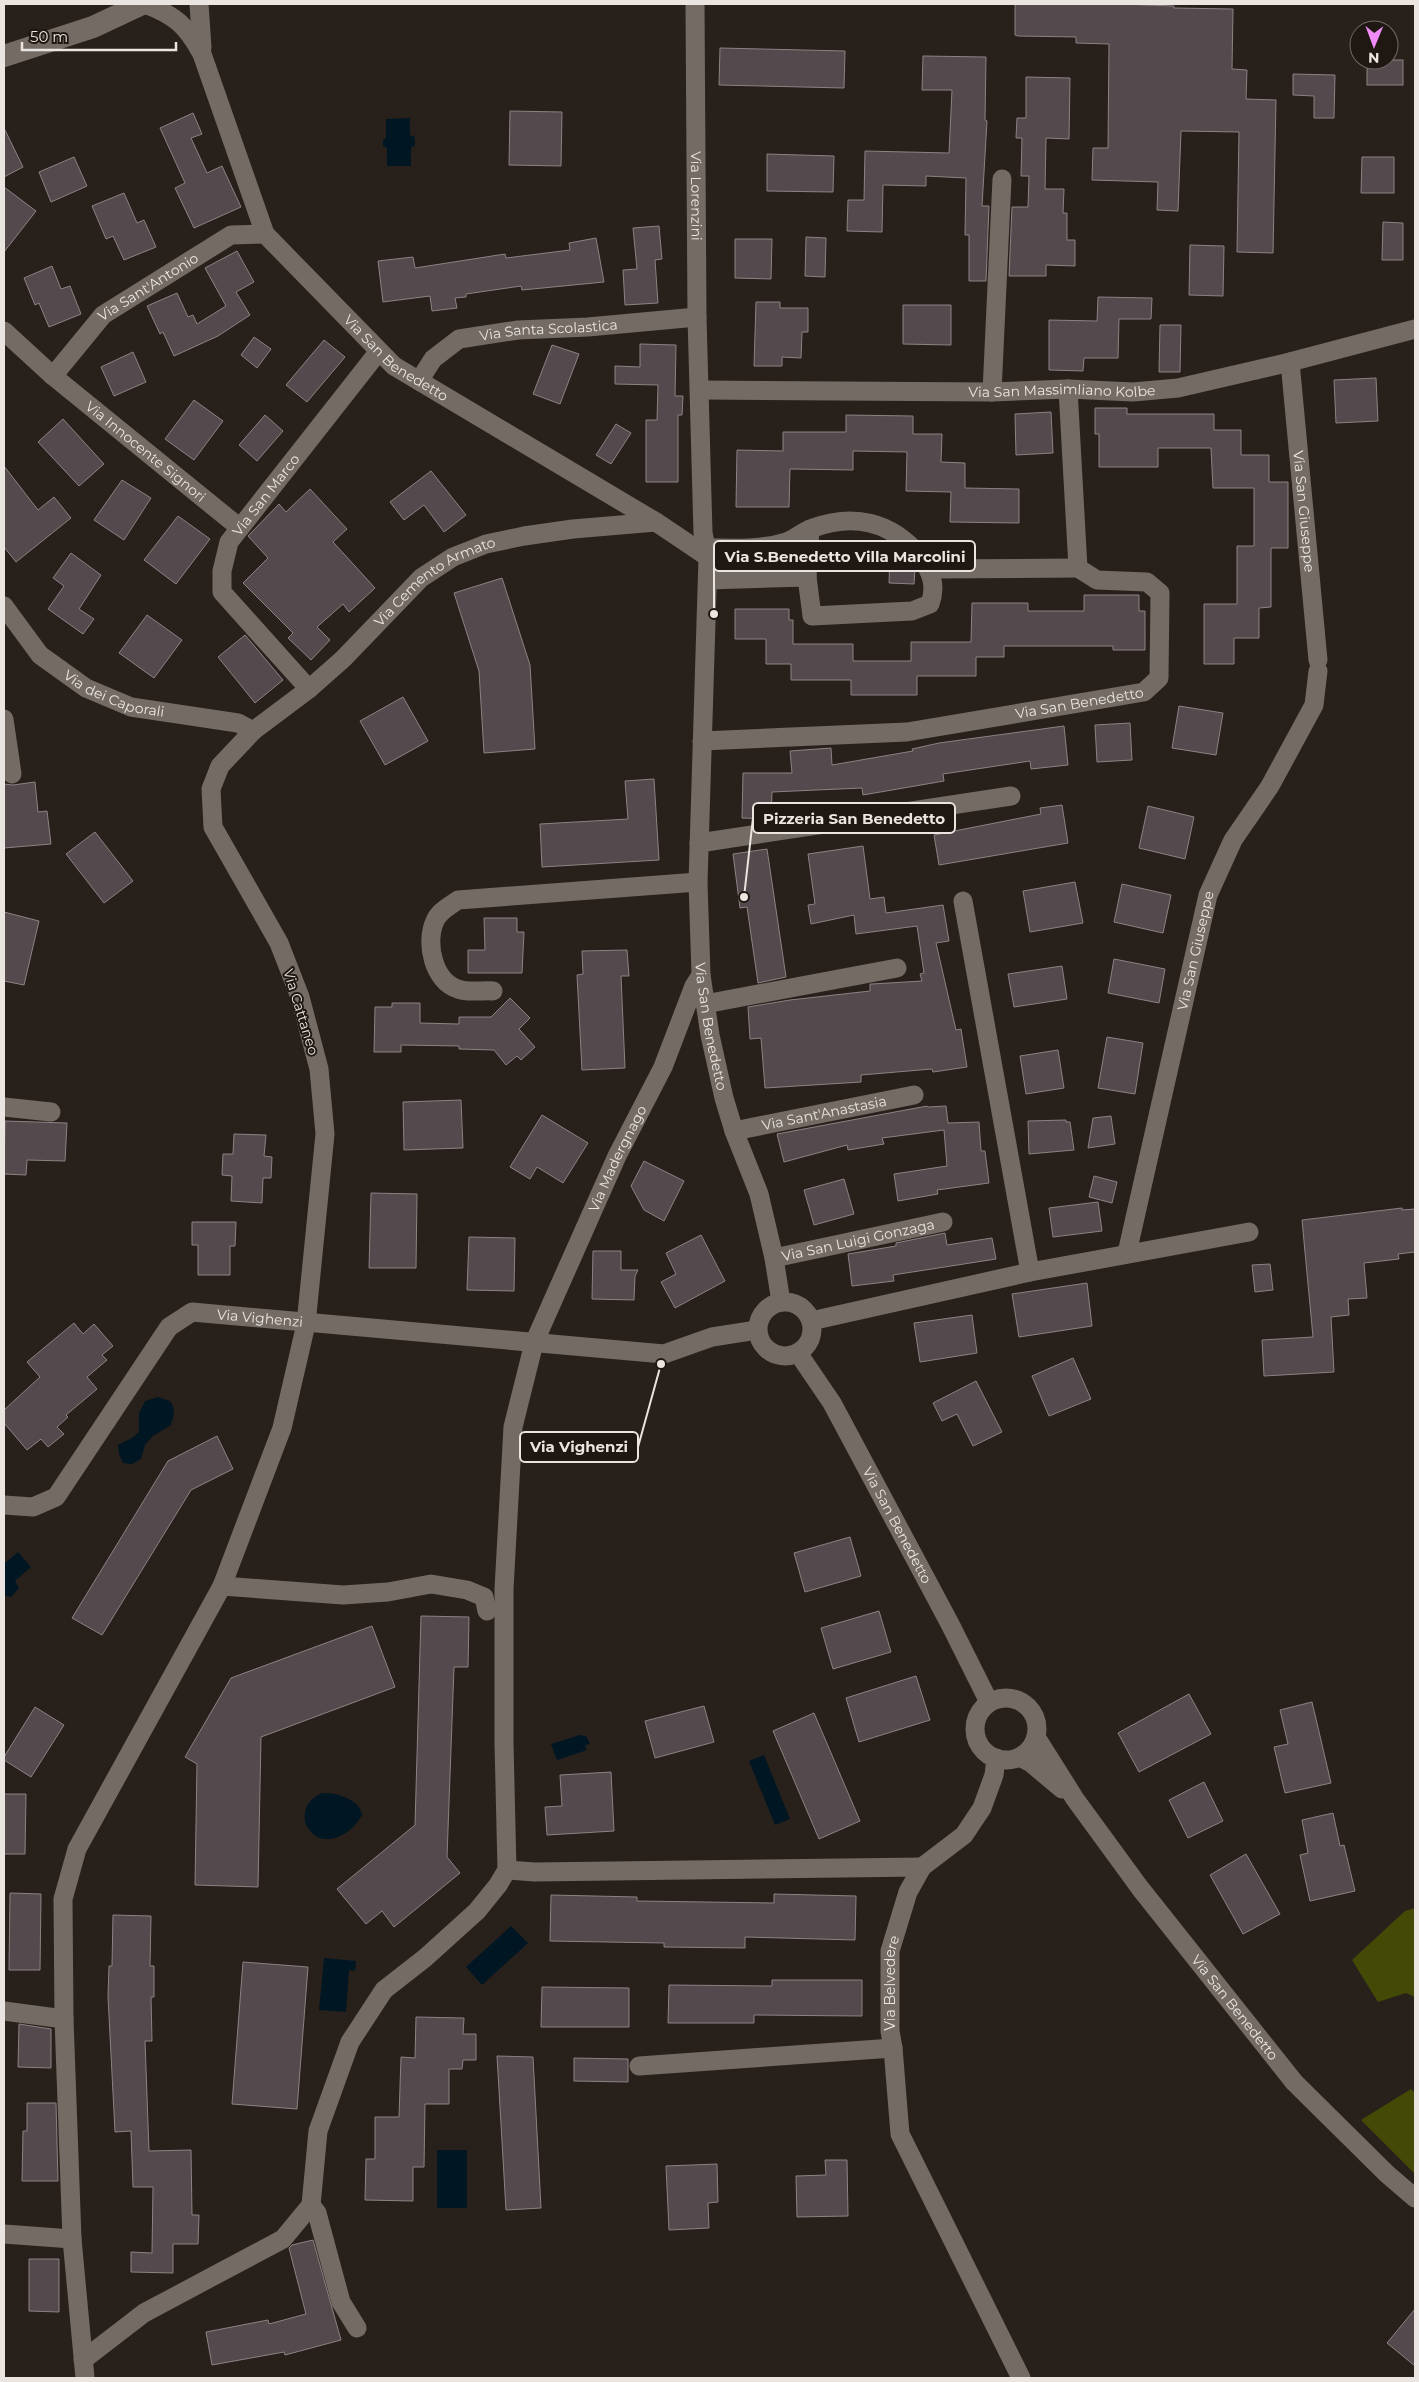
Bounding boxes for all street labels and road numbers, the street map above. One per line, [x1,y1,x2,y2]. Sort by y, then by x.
street label: Via Lorenzini [687,151,706,241]
street label: Via Sant'Antonio [94,249,202,325]
street label: Via San Benedetto [340,311,452,405]
street label: Via Santa Scolastica [478,315,618,345]
street label: Via San Massimliano Kolbe [968,380,1156,401]
street label: Via Innocente Signori [82,397,210,506]
street label: Via San Marco [228,450,304,539]
street label: Via San Giuseppe [1289,450,1319,573]
street label: Via Cemento Armato [370,533,497,630]
street label: Via dei Caporali [60,666,166,721]
street label: Via San Benedetto [1014,683,1145,723]
street label: Via San Giuseppe [1173,889,1218,1012]
street label: Via San Benedetto [692,962,731,1092]
street label: Via Cattaneo [279,967,323,1057]
street label: Via Sant'Anastasia [760,1092,888,1134]
street label: Via Madergnago [584,1102,651,1215]
street label: Via San Luigi Gonzaga [780,1215,936,1265]
street label: Via Vighenzi [216,1305,304,1331]
street label: Via San Benedetto [859,1464,936,1587]
street label: Via Belvedere [881,1933,903,2031]
street label: Via San Benedetto [1187,1951,1282,2064]

